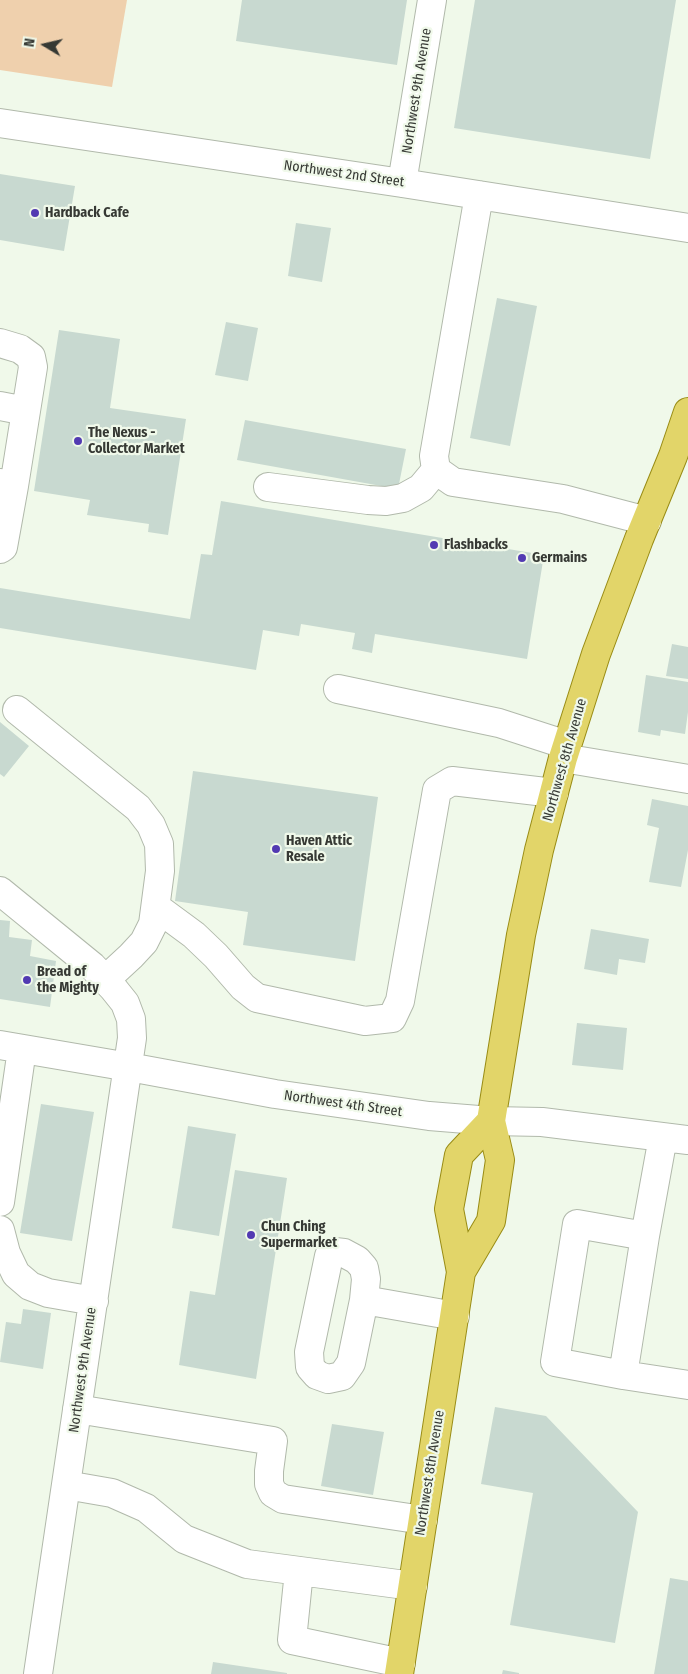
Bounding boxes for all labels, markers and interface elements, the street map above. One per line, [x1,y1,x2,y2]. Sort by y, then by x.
north arrow [20,20,70,70]
street label: Northwest 9th Avenue [399,27,435,155]
text: N [21,37,39,48]
street label: Northwest 2nd Street [283,157,405,191]
place label: Hardback Cafe [45,205,129,221]
marker: Hardback Cafe [29,207,41,219]
place label: The Nexus - Collector Market [88,425,185,458]
marker: The Nexus - Collector Market [72,435,84,447]
place label: Flashbacks [444,537,508,553]
marker: Flashbacks [428,539,440,551]
place label: Germains [532,550,587,566]
marker: Germains [516,552,528,564]
street label: Northwest 8th Avenue [539,697,591,823]
place label: Haven Attic Resale [286,833,352,866]
marker: Haven Attic Resale [270,843,282,855]
place label: Bread of the Mighty [37,964,99,996]
marker: Bread of the Mighty [21,974,33,986]
street label: Northwest 4th Street [283,1087,403,1121]
place label: Chun Ching Supermarket [261,1219,337,1252]
marker: Chun Ching Supermarket [245,1229,257,1241]
street label: Northwest 9th Avenue [66,1306,100,1434]
street label: Northwest 8th Avenue [412,1409,448,1537]

